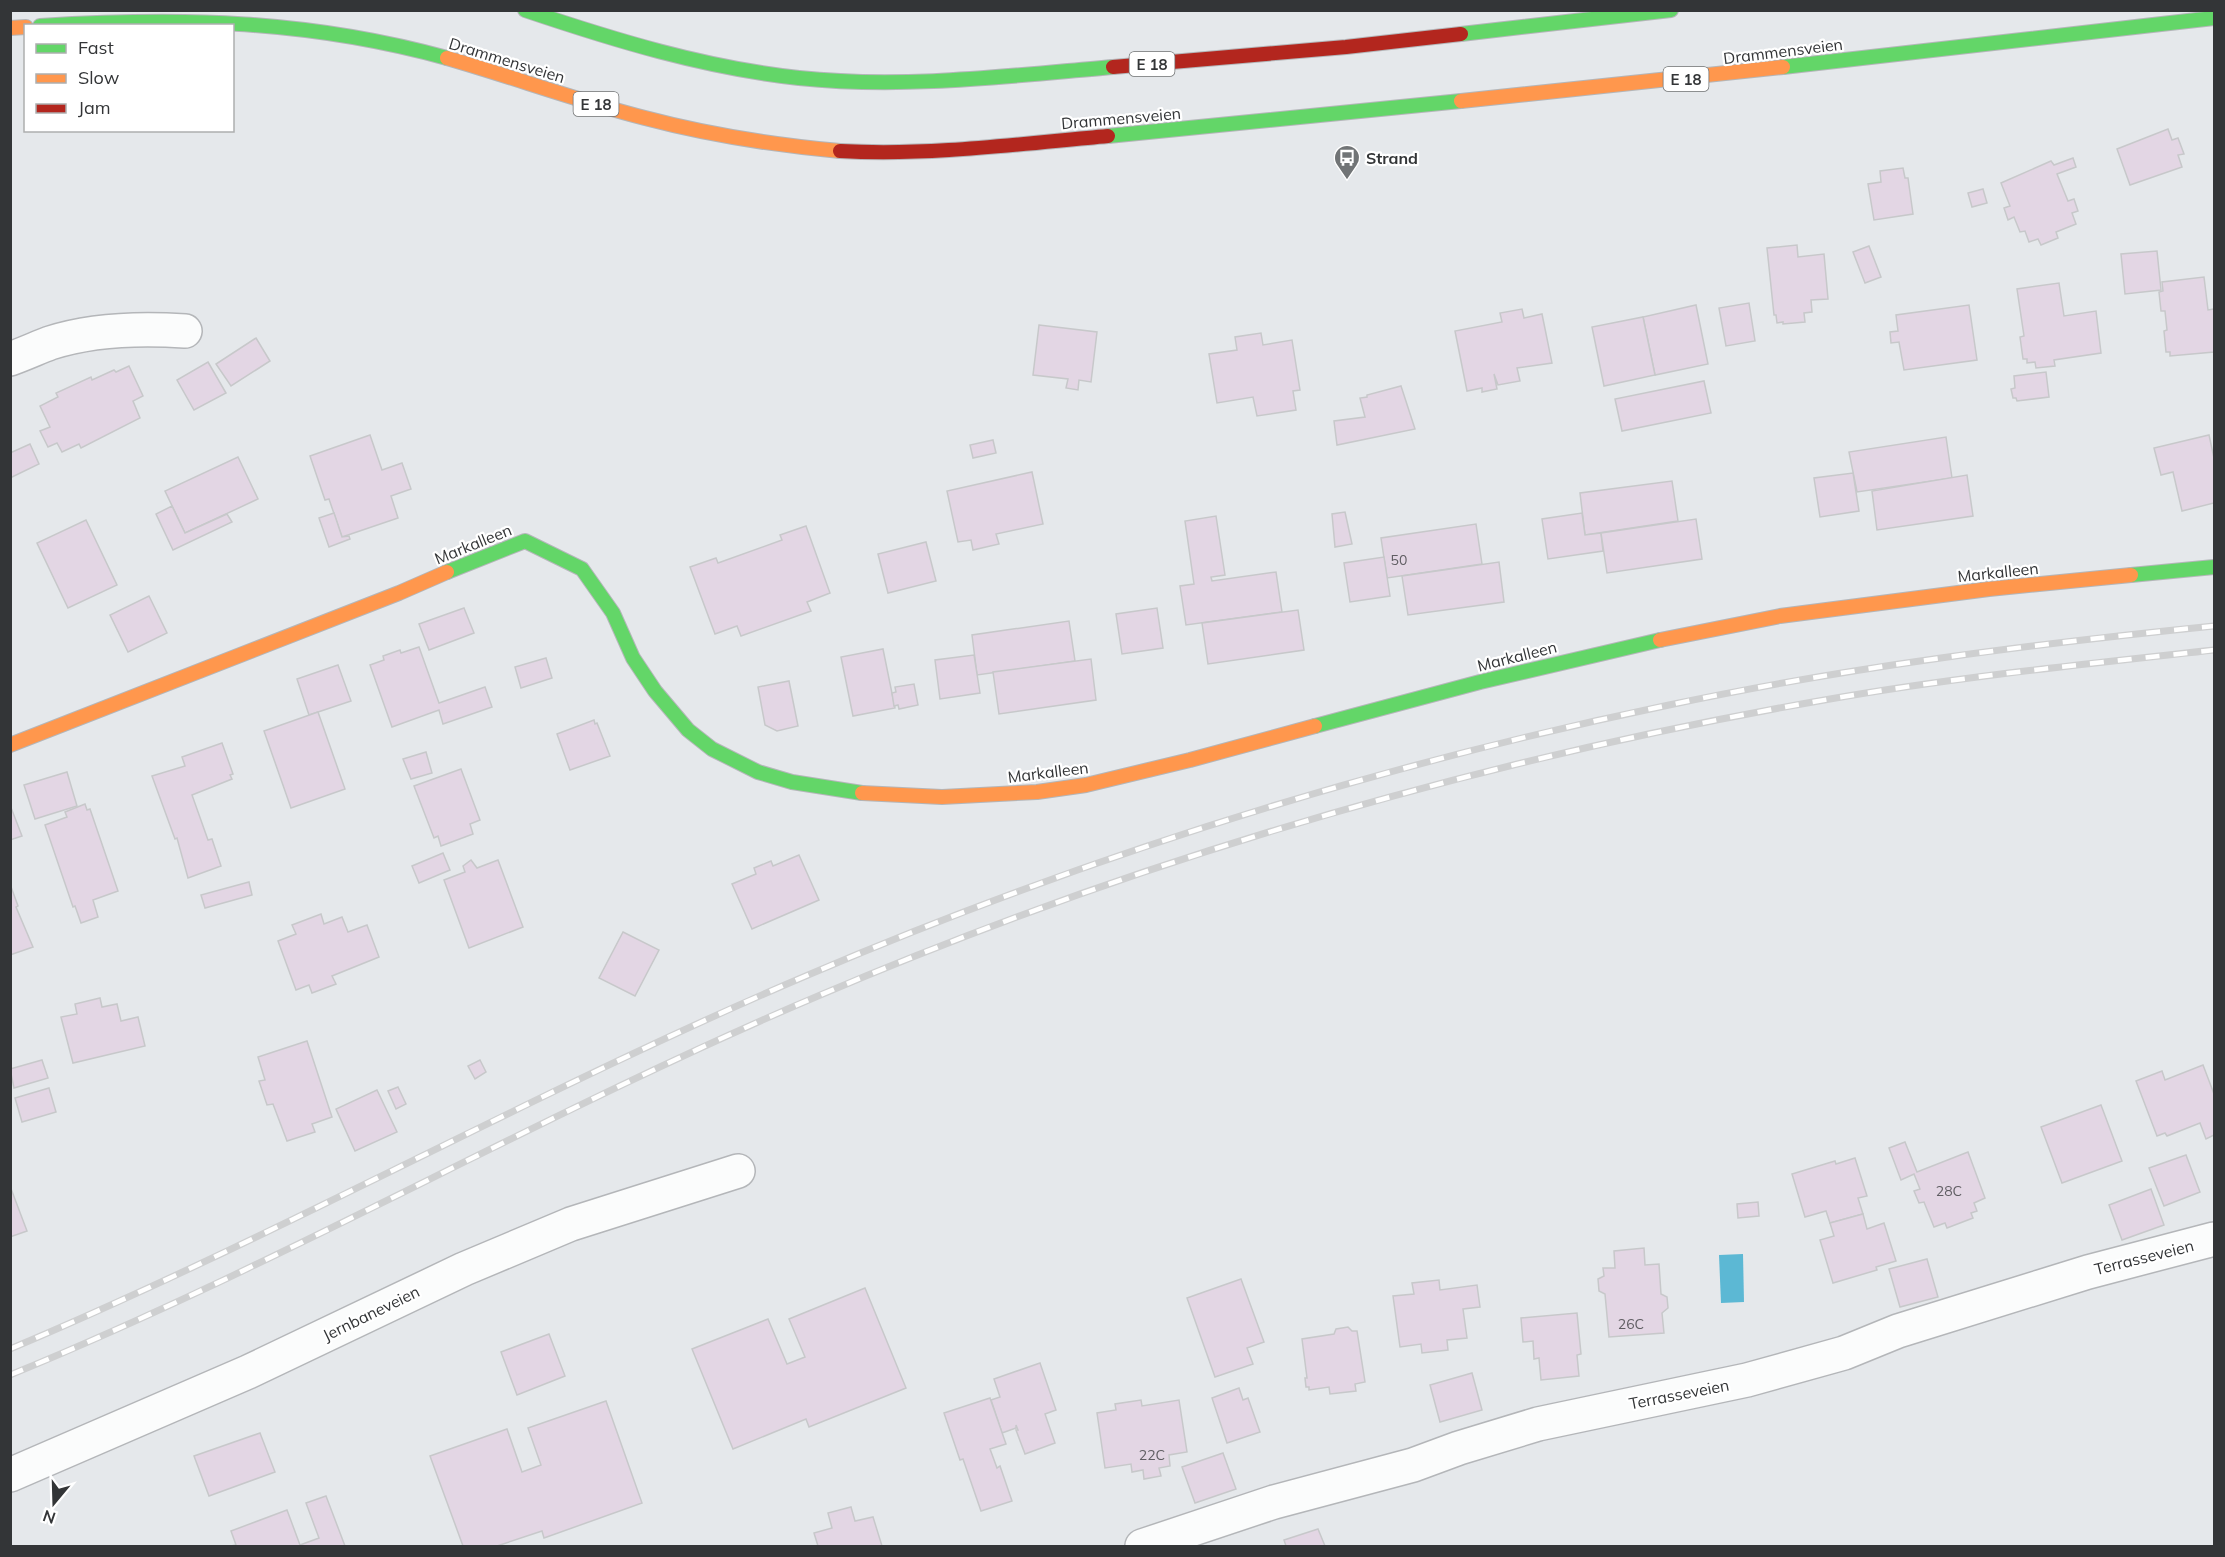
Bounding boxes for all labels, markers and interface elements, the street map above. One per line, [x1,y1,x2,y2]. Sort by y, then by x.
legend [24,24,234,132]
street label: Drammensveien [447,33,567,87]
street label: Drammensveien [1722,34,1844,68]
text: Fast [78,36,114,59]
road number: E 18 [1130,52,1174,76]
text: Slow [78,66,120,89]
road number: E 18 [1664,67,1708,91]
road number: E 18 [574,92,618,116]
text: Jam [78,96,111,119]
street label: Drammensveien [1060,103,1182,133]
bus stop icon: Strand [1332,143,1362,181]
place label: Strand [1366,148,1418,168]
street label: Markalleen [432,520,514,568]
house number: 50 [1391,551,1407,569]
street label: Markalleen [1957,558,2039,586]
street label: Markalleen [1475,636,1559,676]
street label: Markalleen [1006,757,1090,787]
house number: 28C [1936,1182,1962,1200]
street label: Terrasseveien [2092,1235,2196,1279]
street label: Jernbaneveien [319,1281,423,1345]
house number: 26C [1618,1315,1644,1333]
street label: Terrasseveien [1627,1374,1731,1414]
house number: 22C [1139,1446,1165,1464]
north arrow [24,1473,84,1533]
text: N [40,1506,58,1529]

